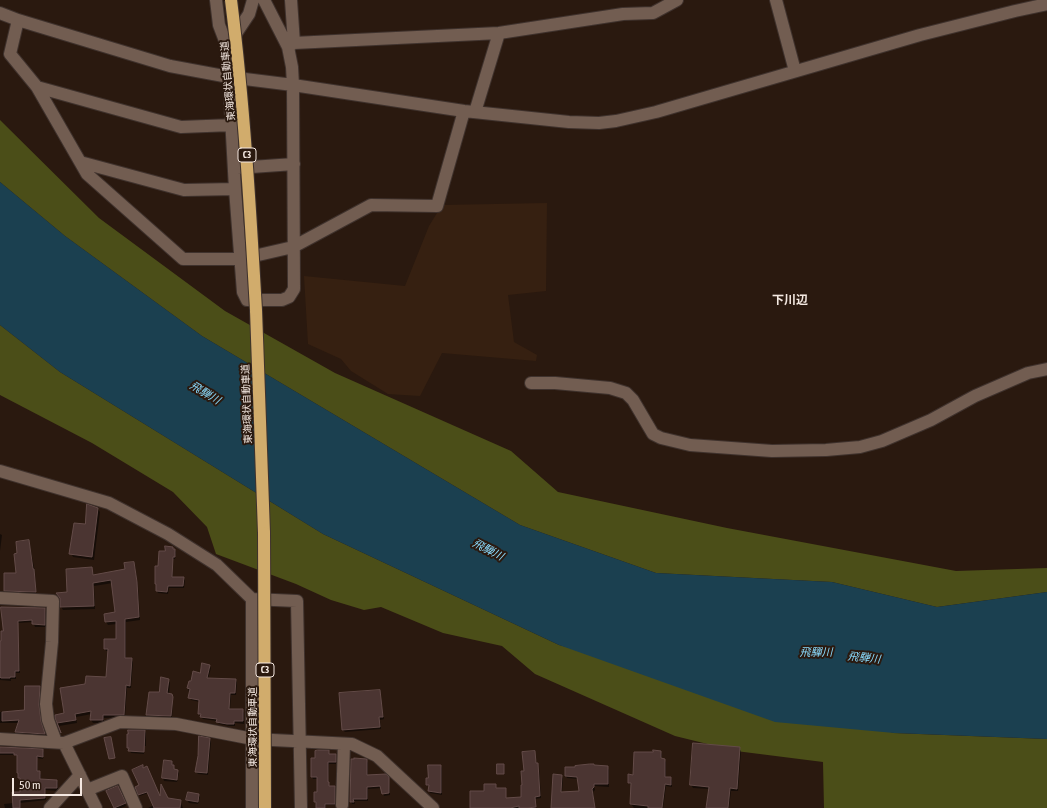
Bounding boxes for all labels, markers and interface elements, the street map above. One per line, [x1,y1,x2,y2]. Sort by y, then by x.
street label: 東海環状自動車道 [219,41,237,121]
road number: C3 [238,148,256,162]
district label: 下川辺 [772,293,808,307]
street label: 東海環状自動車道 [240,364,254,444]
water label: 飛騨川 [187,379,223,407]
water label: 飛騨川 [470,537,506,563]
water label: 飛驒川 [800,646,832,660]
water label: 飛騨川 [847,650,881,666]
road number: C3 [256,663,274,677]
street label: 東海環状自動車道 [247,687,259,767]
scale bar [14,770,84,796]
text: 50 m [19,778,41,792]

